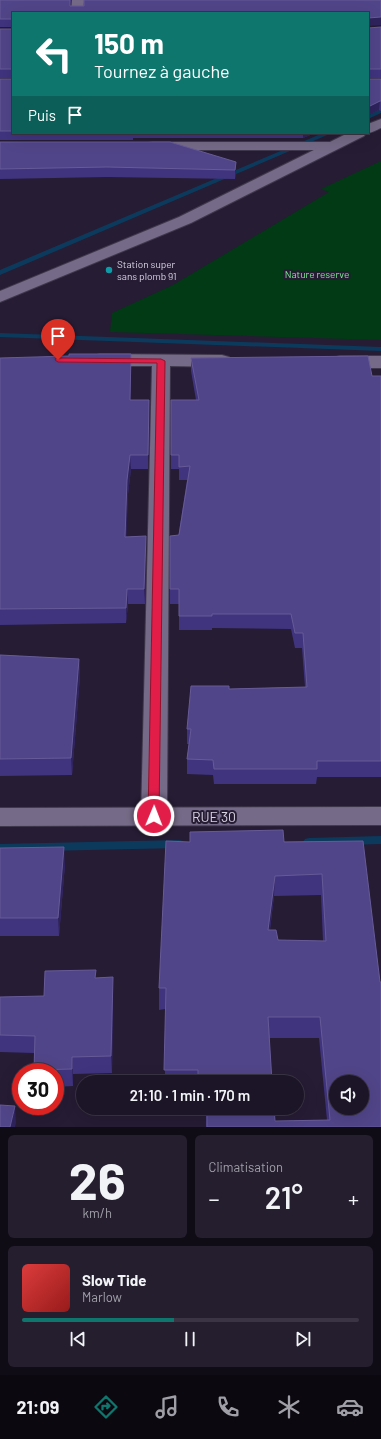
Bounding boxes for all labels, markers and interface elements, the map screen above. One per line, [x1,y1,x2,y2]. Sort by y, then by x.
text: 150 m [94,26,164,60]
icon: left [28,28,80,80]
text: Tournez à gauche [94,60,230,82]
icon: arrive [64,104,86,126]
text: Puis [28,106,56,124]
place label: Station super sans plomb 91 [117,258,177,282]
marker: Station super sans plomb 91 [104,265,114,275]
park label: Nature reserve [285,268,349,280]
pin [41,319,75,360]
icon: arrive [47,325,69,347]
position arrow [133,795,175,837]
street label: RUE 30 [192,808,236,825]
speed limit sign: 30 [12,1063,64,1115]
map controls [329,1075,369,1115]
button: sound [329,1075,369,1115]
text: 21:10 · 1 min · 170 m [130,1086,250,1104]
text: 26 [69,1148,126,1210]
text: Climatisation [209,1159,283,1175]
text: 21° [265,1179,303,1215]
text: − [209,1185,220,1211]
text: + [348,1185,359,1211]
text: km/h [83,1205,112,1221]
text: Slow Tide [82,1271,146,1289]
text: Marlow [82,1289,122,1305]
icon: previous [67,1328,89,1350]
icon: pause [179,1328,201,1350]
icon: next [292,1328,314,1350]
icon: directions [92,1393,120,1421]
icon: music [153,1393,181,1421]
icon: phone [214,1393,242,1421]
icon: climate [275,1393,303,1421]
icon: car [336,1393,364,1421]
text: 21:09 [17,1396,59,1418]

